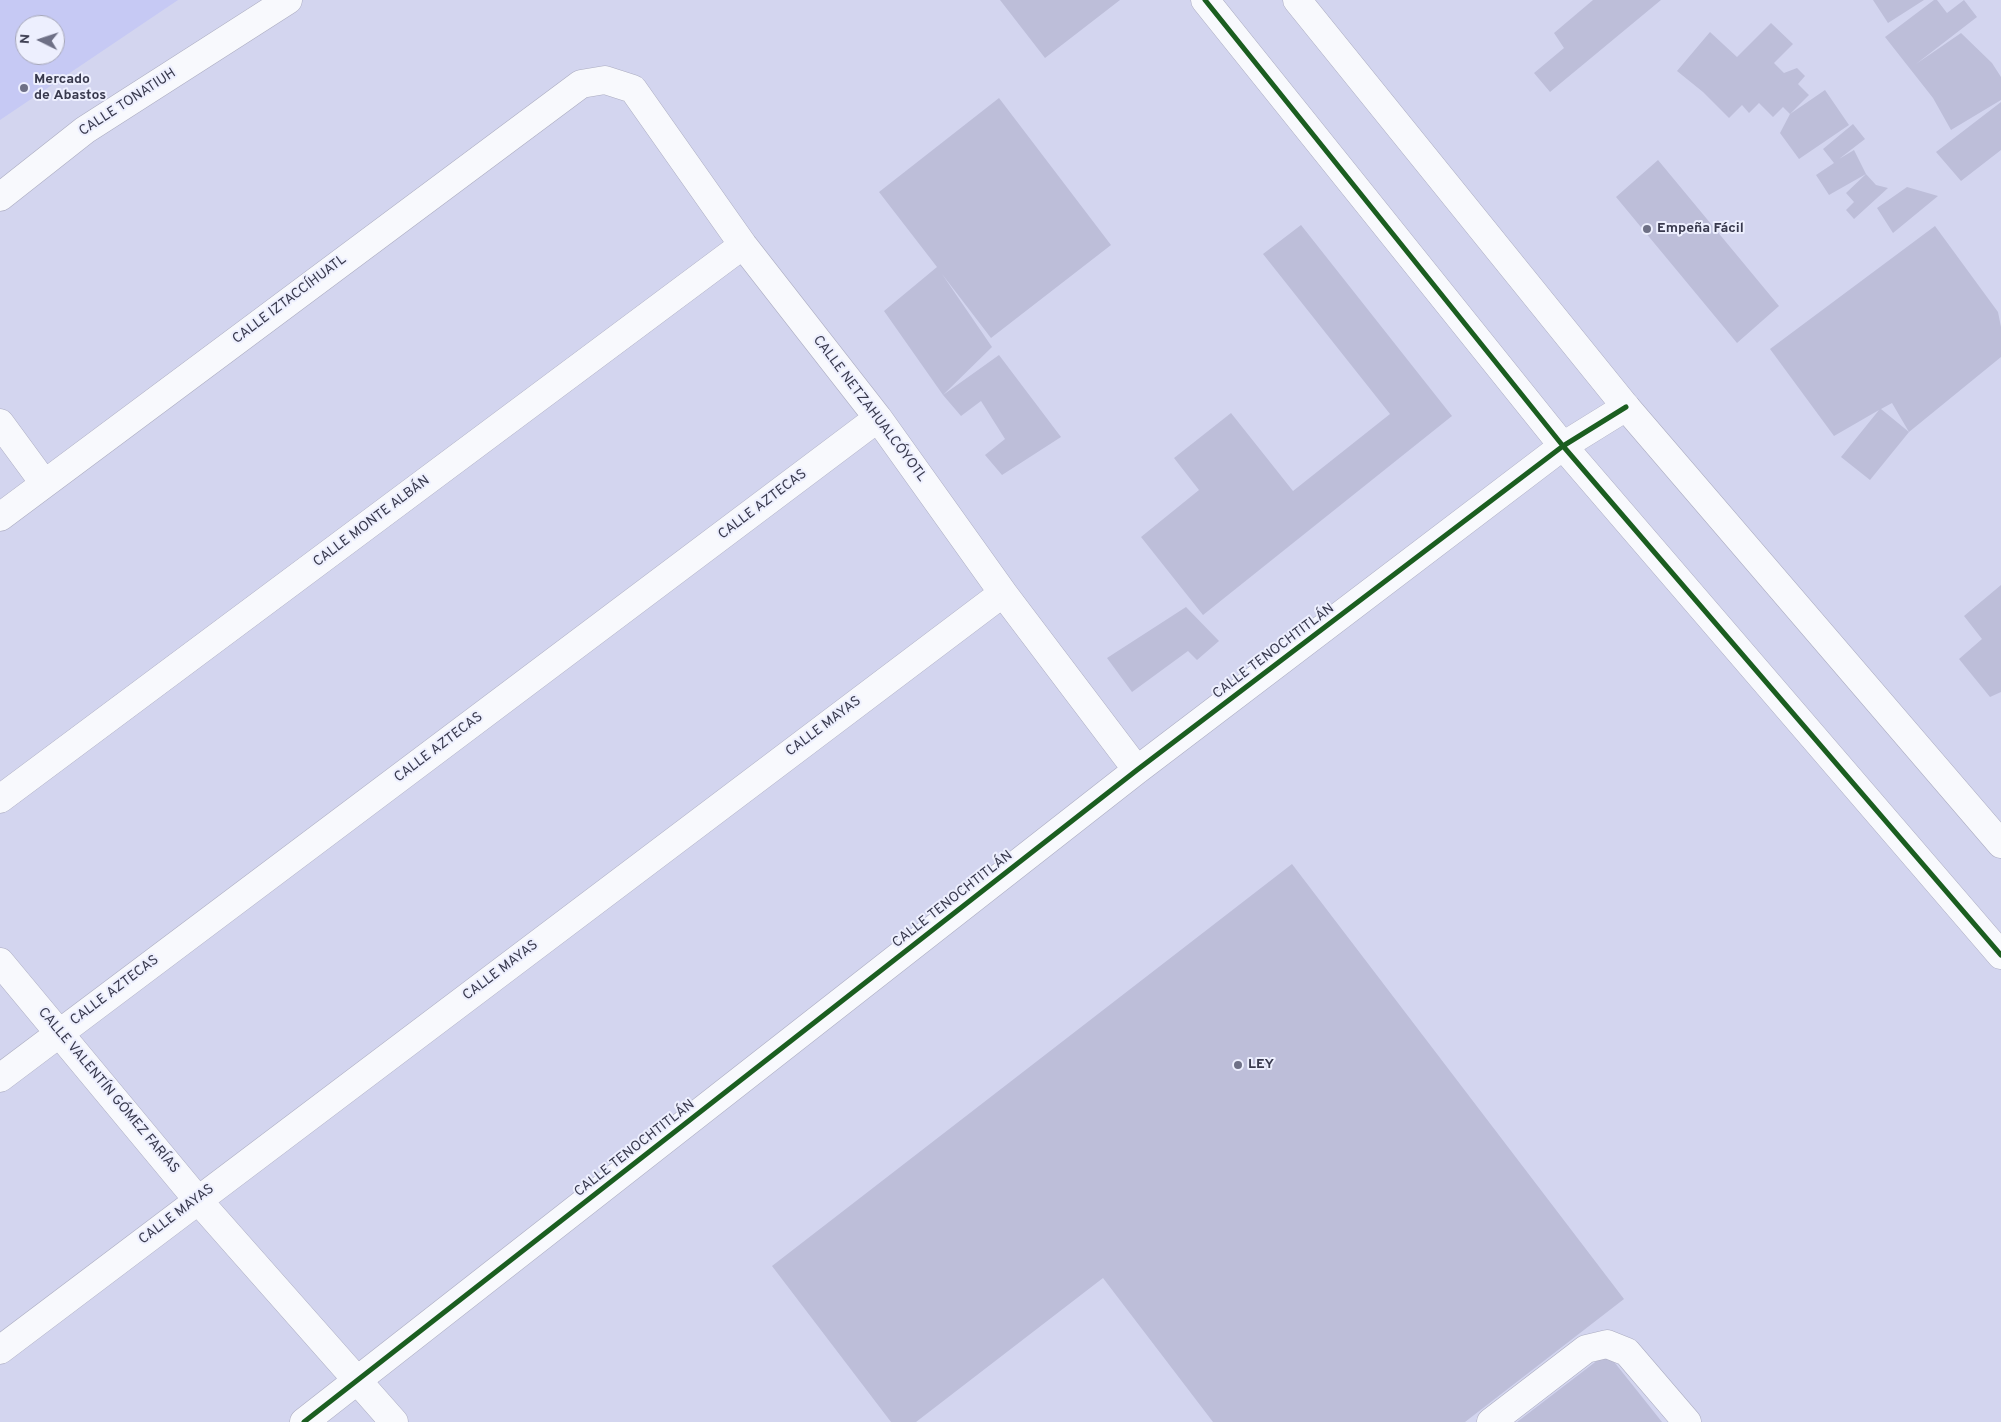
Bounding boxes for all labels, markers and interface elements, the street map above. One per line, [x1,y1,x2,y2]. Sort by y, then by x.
north arrow [15,15,65,65]
text: N [17,33,34,45]
street label: CALLE TONATIUH [76,65,180,141]
place label: Mercado de Abastos [34,72,106,104]
marker: Mercado de Abastos [18,82,30,94]
place label: Empeña Fácil [1657,221,1744,237]
marker: Empeña Fácil [1641,223,1653,235]
street label: CALLE IZTACCÍHUATL [230,252,350,348]
street label: CALLE NETZAHUALCÓYOTL [809,333,929,485]
street label: CALLE AZTECAS [715,466,811,544]
street label: CALLE MONTE ALBÁN [311,473,433,571]
street label: CALLE TENOCHTITLÁN [1210,601,1338,703]
street label: CALLE MAYAS [783,693,865,761]
street label: CALLE AZTECAS [391,709,487,787]
street label: CALLE TENOCHTITLÁN [890,848,1016,952]
street label: CALLE MAYAS [460,937,542,1005]
street label: CALLE AZTECAS [67,952,163,1030]
street label: CALLE VALENTÍN GÓMEZ FARÍAS [34,1005,182,1177]
place label: LEY [1248,1057,1274,1073]
marker: LEY [1232,1059,1244,1071]
street label: CALLE TENOCHTITLÁN [572,1097,698,1201]
street label: CALLE MAYAS [136,1181,218,1249]

